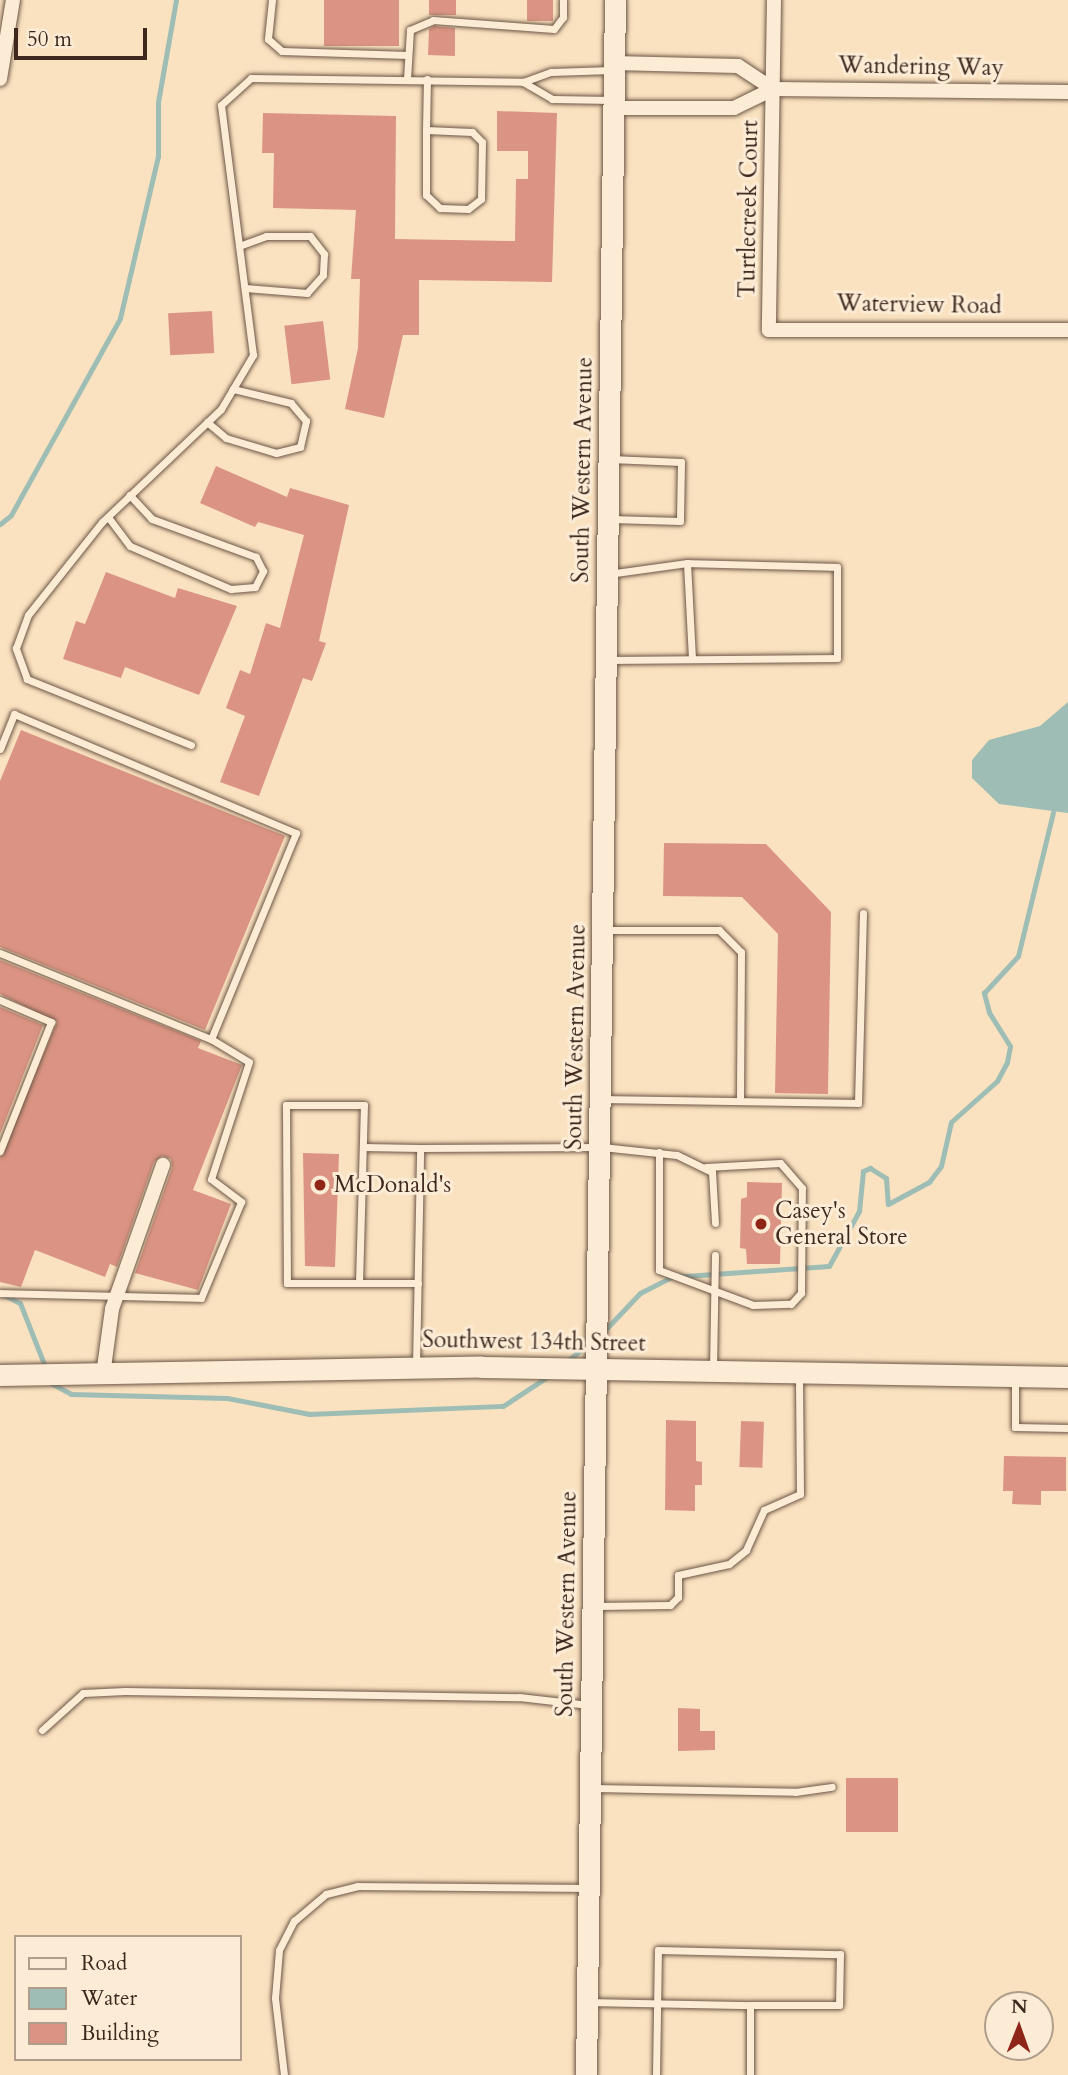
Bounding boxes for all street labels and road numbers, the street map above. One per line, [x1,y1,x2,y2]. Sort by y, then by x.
street label: Wandering Way [838,52,1004,82]
street label: Turtlecreek Court [734,120,764,298]
street label: Waterview Road [836,290,1002,320]
street label: South Western Avenue [567,357,599,583]
street label: South Western Avenue [560,924,592,1150]
street label: Southwest 134th Street [422,1326,646,1358]
street label: South Western Avenue [551,1491,583,1717]

